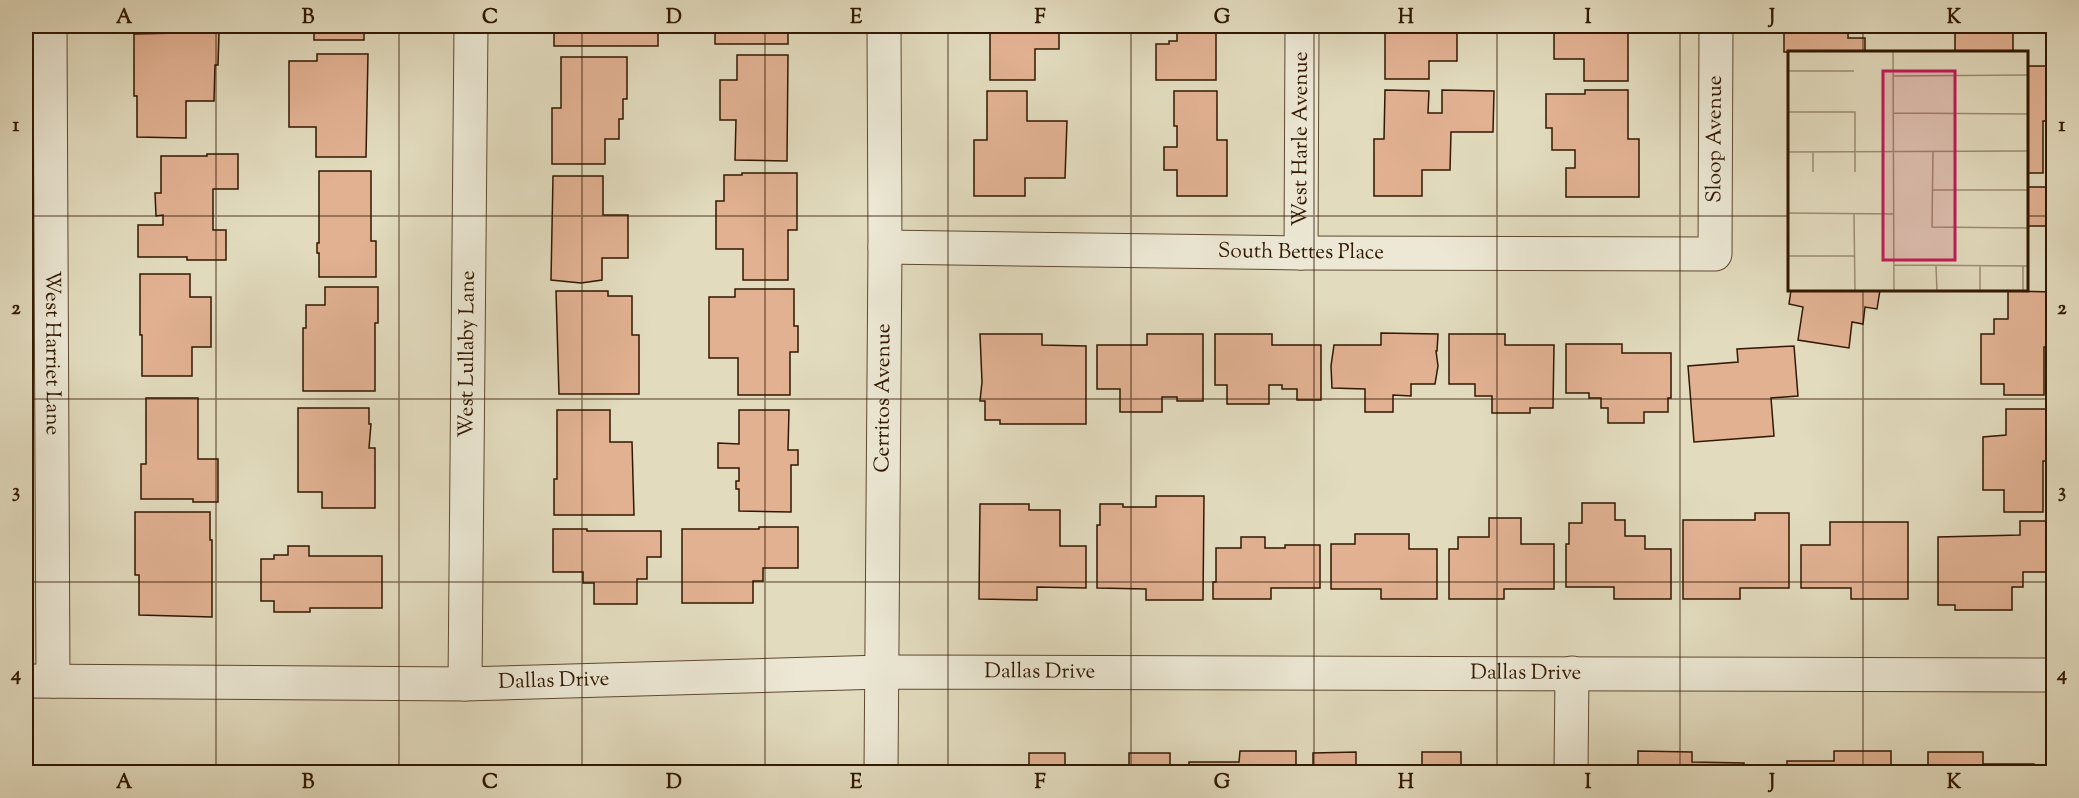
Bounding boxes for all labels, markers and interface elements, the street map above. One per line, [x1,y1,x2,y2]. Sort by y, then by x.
text: A [116,4,133,33]
text: B [302,4,315,33]
text: C [482,4,498,33]
text: D [666,4,682,33]
text: E [850,4,863,33]
text: F [1034,4,1046,33]
text: G [1214,4,1231,33]
text: H [1398,4,1414,33]
text: I [1585,4,1592,33]
text: J [1767,4,1775,33]
text: K [1947,4,1962,33]
street label: West Harle Avenue [1286,51,1317,227]
inset map [1788,51,2028,291]
street label: Sloop Avenue [1700,75,1731,203]
text: 1 [13,112,20,141]
text: 1 [2059,112,2066,141]
street label: South Bettes Place [1218,237,1384,268]
street label: West Lullaby Lane [452,270,484,438]
street label: West Harriet Lane [36,271,67,435]
text: 2 [11,295,21,324]
text: 2 [2057,295,2067,324]
street label: Cerritos Avenue [868,323,899,473]
text: 3 [12,478,20,507]
text: 3 [2058,478,2066,507]
street label: Dallas Drive [984,657,1095,688]
street label: Dallas Drive [1470,659,1581,689]
text: 4 [10,661,21,690]
text: 4 [2056,661,2067,690]
street label: Dallas Drive [498,665,610,698]
text: A [116,769,133,798]
text: B [302,769,315,798]
text: C [482,769,498,798]
text: D [666,769,682,798]
text: E [850,769,863,798]
text: F [1034,769,1046,798]
text: G [1214,769,1231,798]
text: H [1398,769,1414,798]
text: I [1585,769,1592,798]
text: J [1767,769,1775,798]
text: K [1947,769,1962,798]

